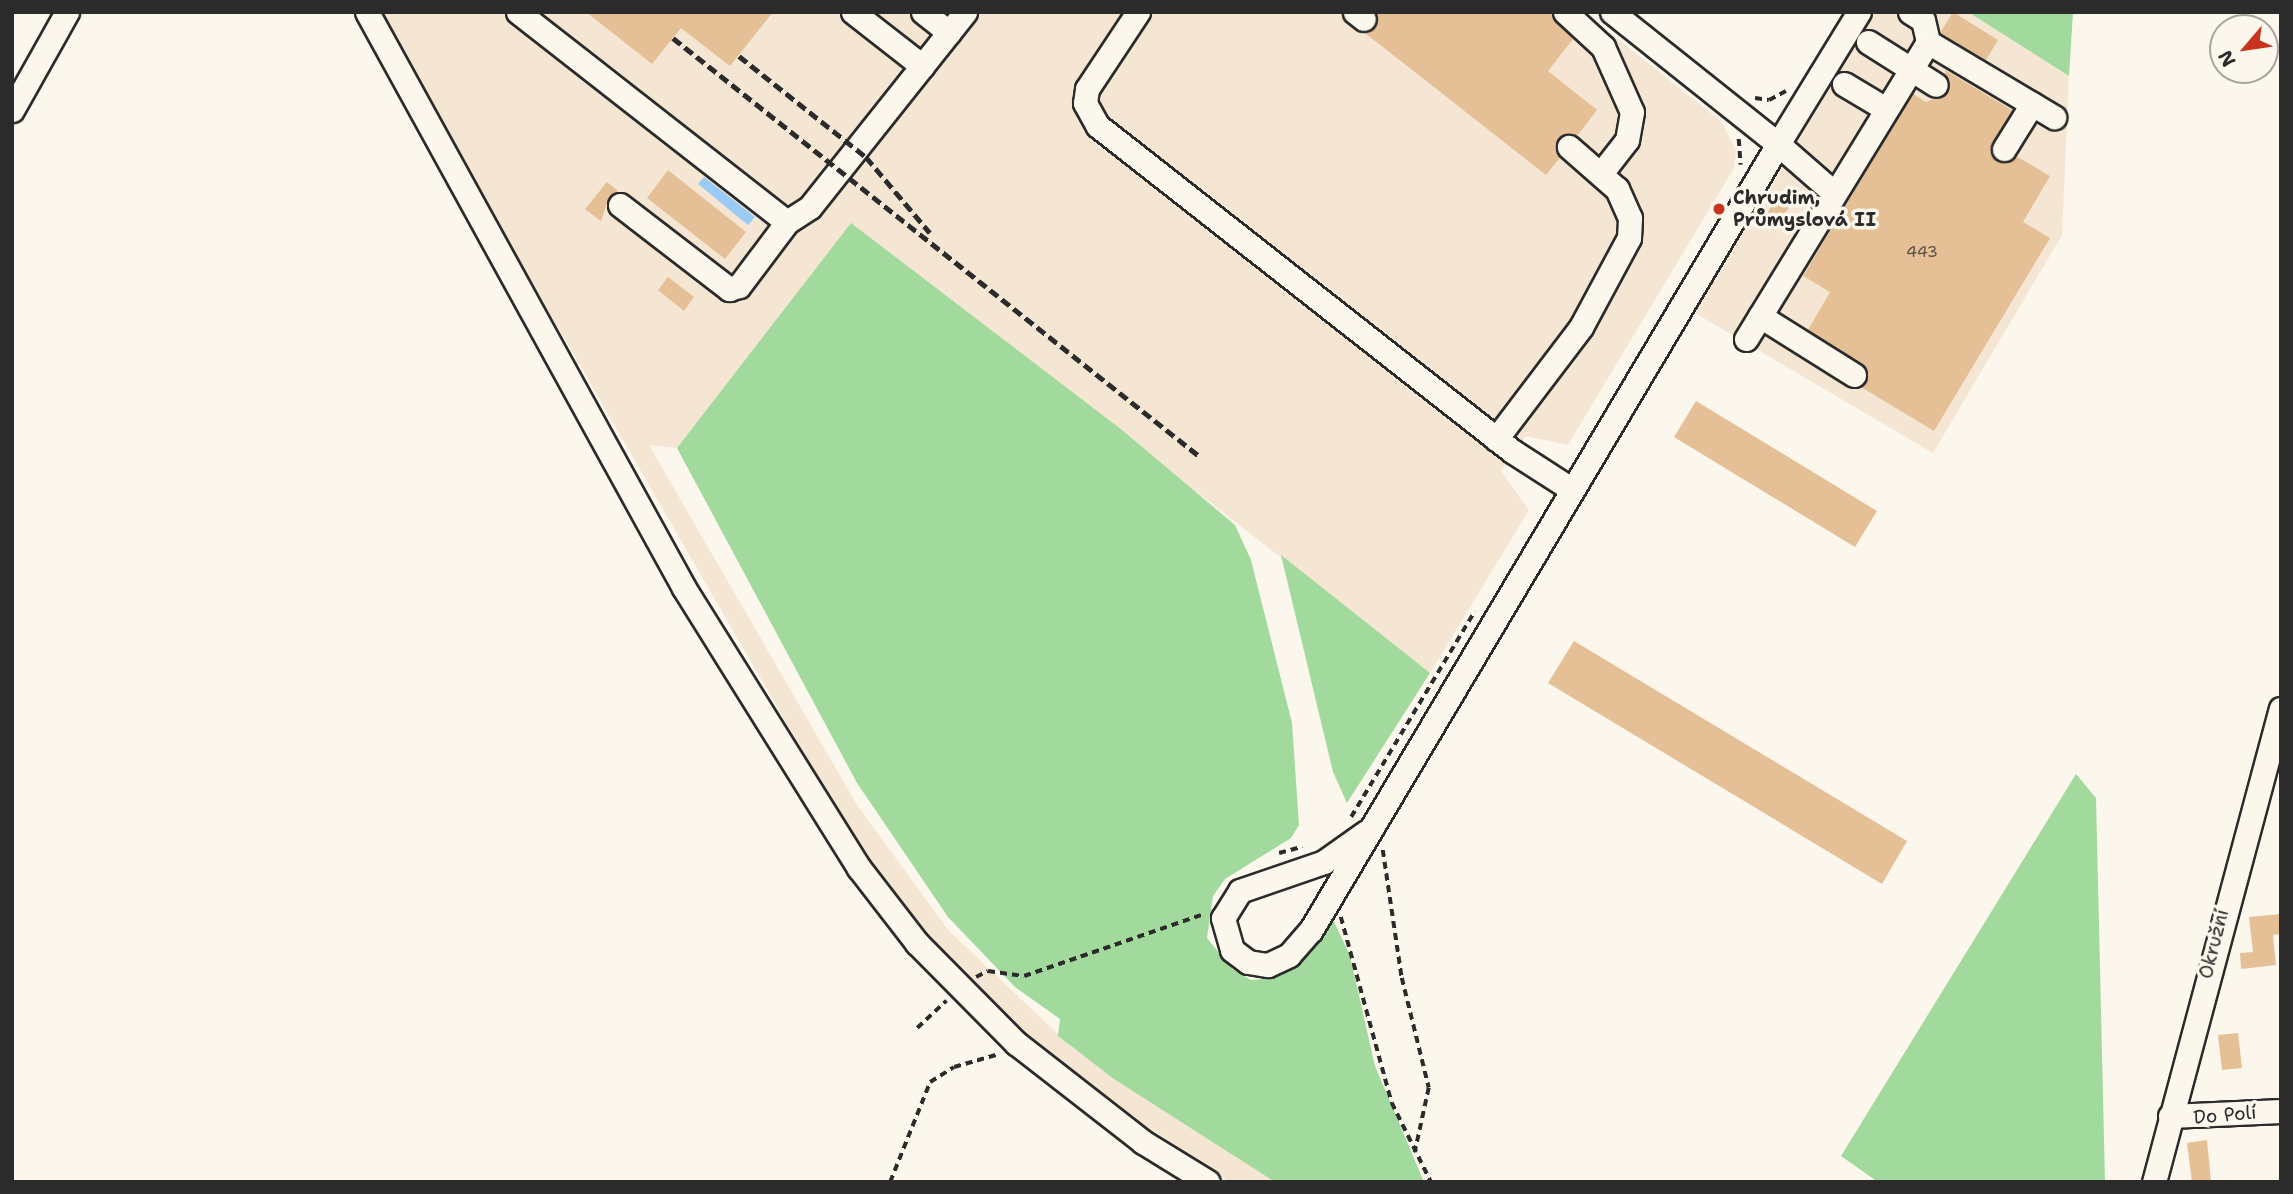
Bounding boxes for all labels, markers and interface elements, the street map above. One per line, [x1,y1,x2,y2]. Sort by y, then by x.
north arrow [2209,14,2279,84]
text: N [2212,46,2242,71]
place label: Chrudim, Průmyslová II [1733,187,1876,231]
marker: Chrudim, Průmyslová II [1711,201,1727,217]
house number: 443 [1906,242,1938,262]
street label: Okružní [2194,907,2234,981]
street label: Do Polí [2193,1101,2257,1129]

